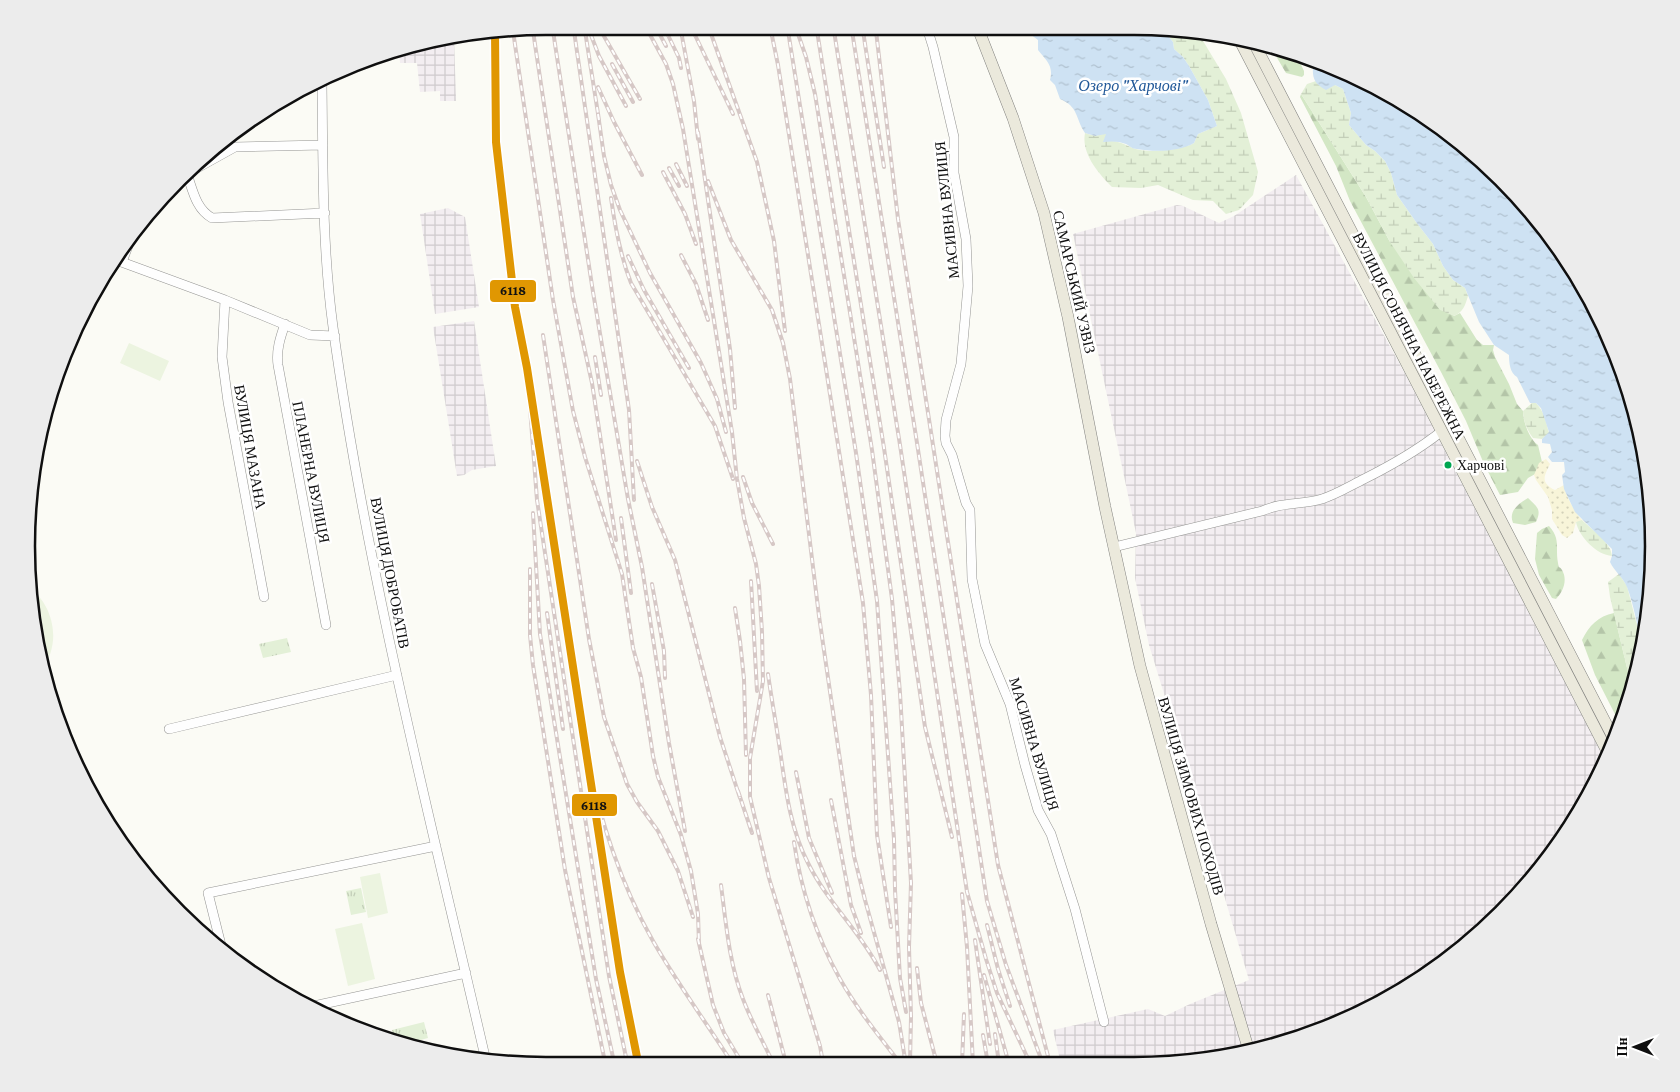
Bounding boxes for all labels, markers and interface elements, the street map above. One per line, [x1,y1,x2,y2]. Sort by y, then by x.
water label: Озеро "Харчові" [1078,77,1189,95]
street label: МАСИВНА ВУЛИЦЯ [932,140,962,280]
street label: САМАРСЬКИЙ УЗВІЗ [1050,209,1098,355]
street label: ВУЛИЦЯ СОНЯЧНА НАБЕРЕЖНА [1350,230,1468,442]
line badge: 6118 [489,279,537,303]
text: 6118 [500,282,526,298]
street label: ВУЛИЦЯ МАЗАНА [231,383,269,511]
street label: ПЛАНЕРНА ВУЛИЦЯ [289,400,333,544]
place label: Харчові [1457,457,1505,473]
marker: Харчові [1443,460,1453,470]
street label: ВУЛИЦЯ ДОБРОБАТІВ [368,496,412,650]
street label: МАСИВНА ВУЛИЦЯ [1006,676,1062,812]
street label: ВУЛИЦЯ ЗИМОВИХ ПОХОДІВ [1155,695,1227,897]
line badge: 6118 [571,793,618,817]
text: 6118 [581,797,607,813]
north arrow [1610,1022,1660,1072]
text: Пн [1614,1038,1630,1056]

